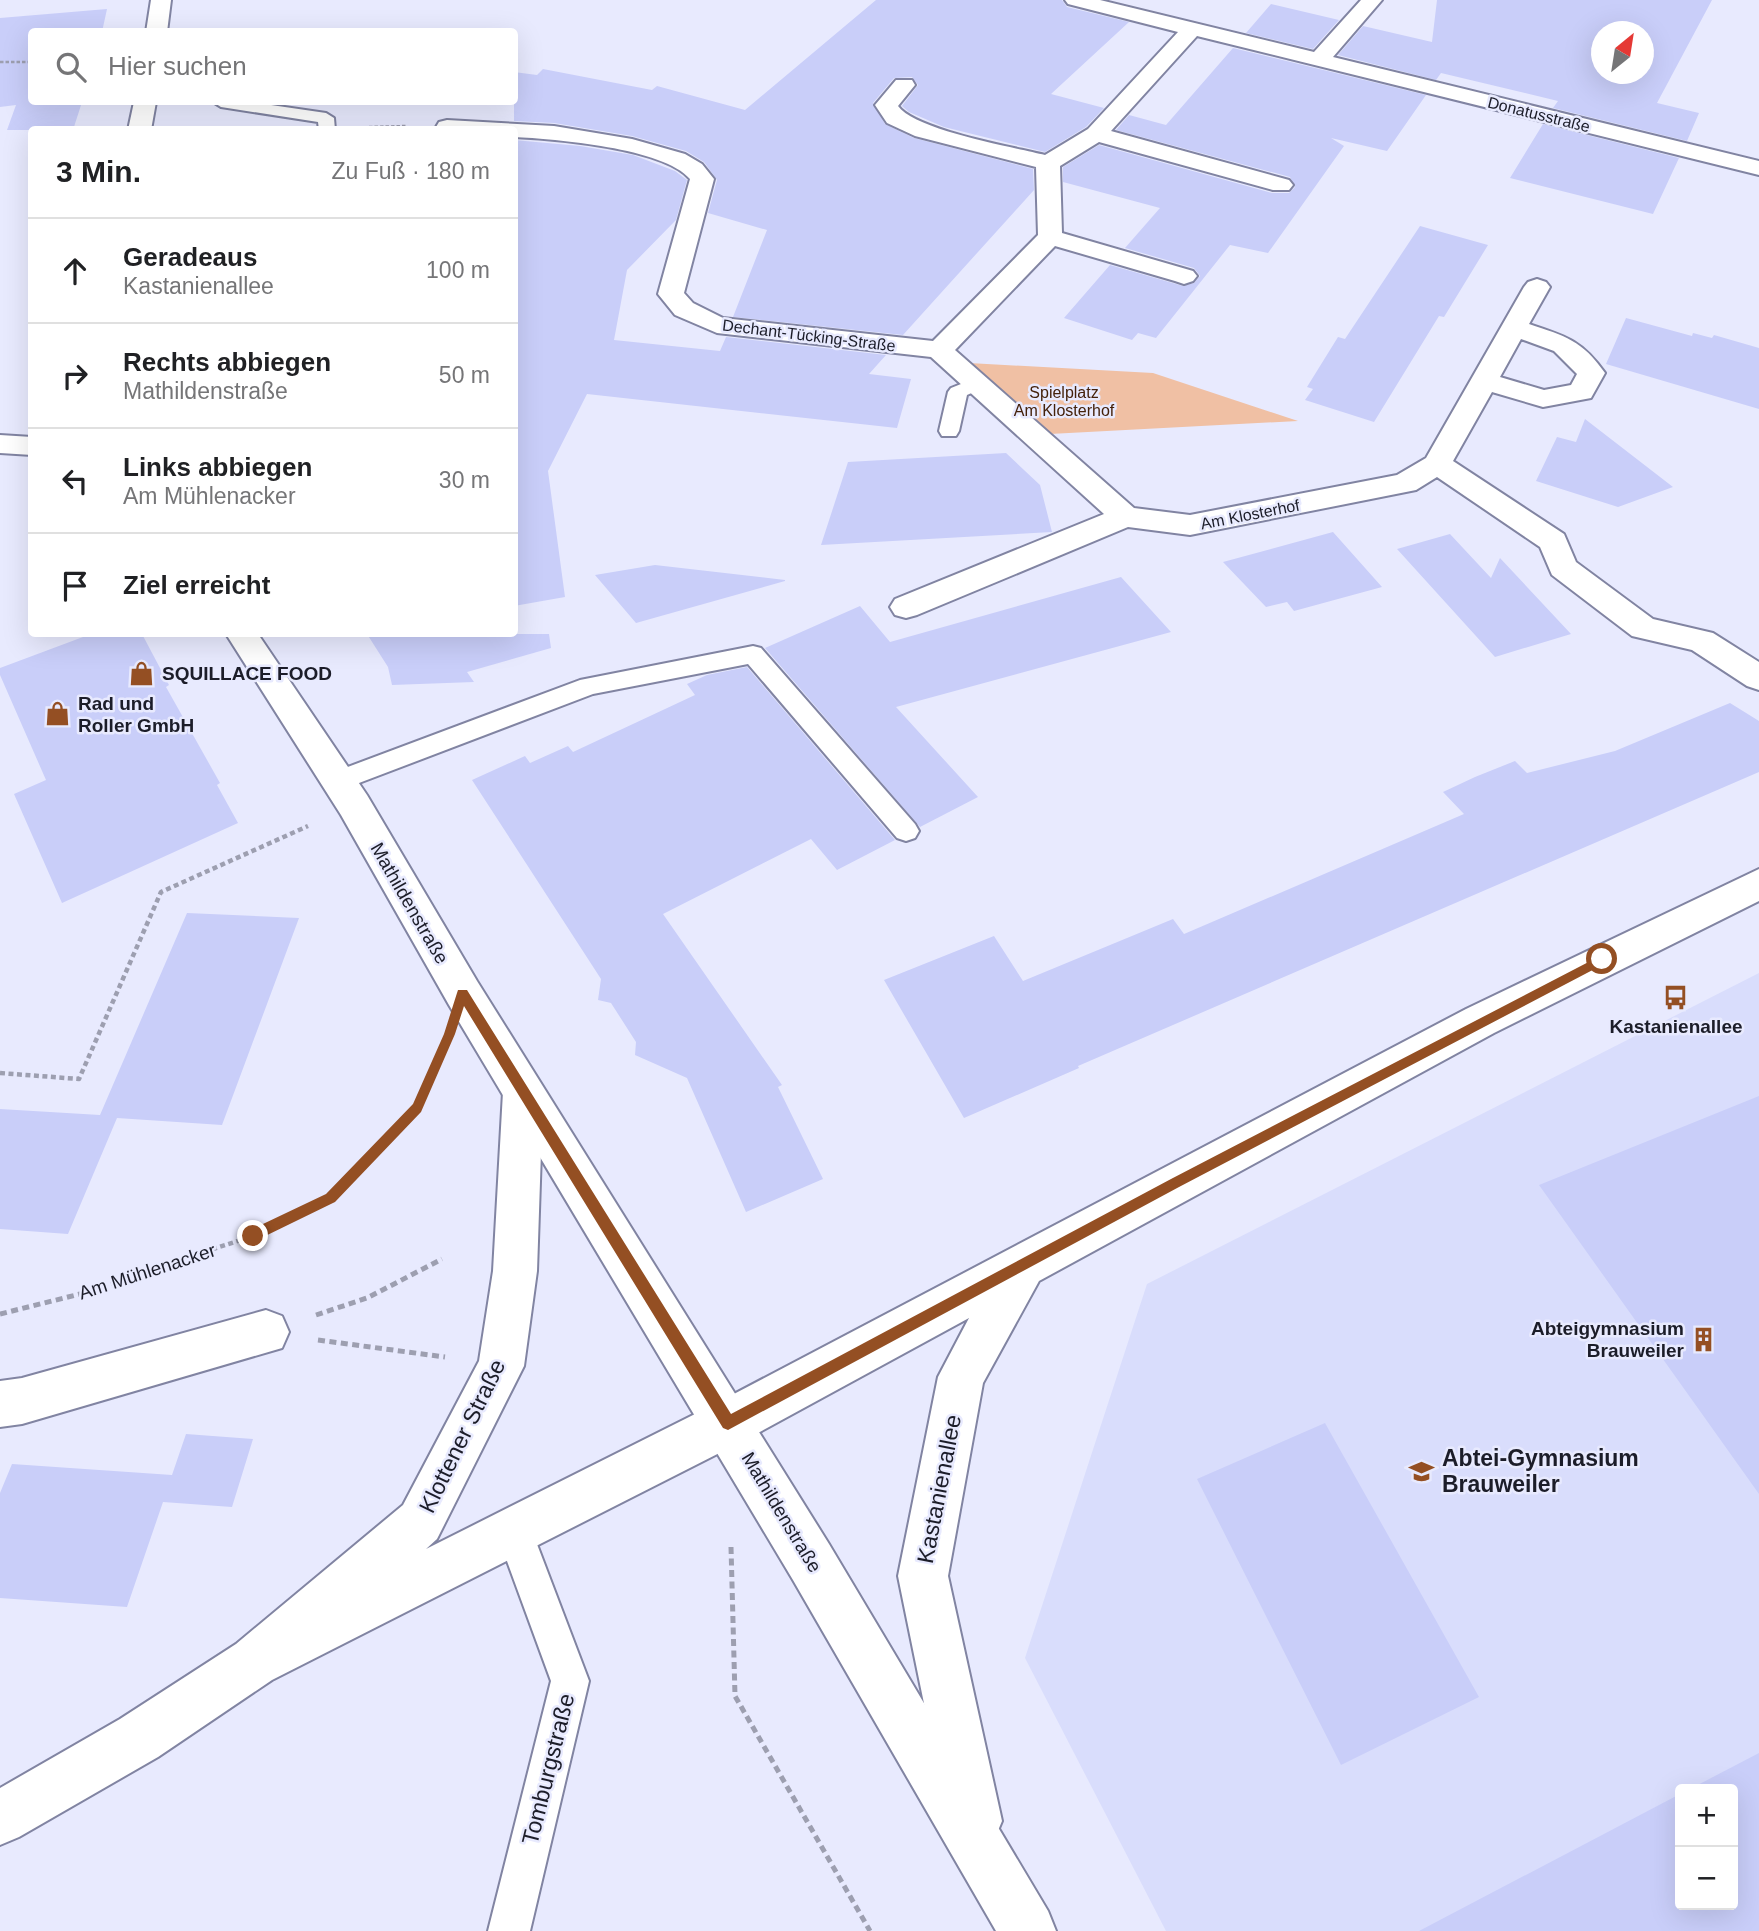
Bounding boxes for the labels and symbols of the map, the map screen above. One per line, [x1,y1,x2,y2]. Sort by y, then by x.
north arrow [1591,21,1654,84]
street label: Donatusstraße [1486,94,1592,135]
street label: Dechant-Tücking-Straße [721,316,897,355]
park label: Spielplatz Am Klosterhof [1014,384,1115,419]
street label: Am Klosterhof [1199,496,1302,532]
shop icon: SQUILLACE FOOD [128,659,156,687]
place label: SQUILLACE FOOD [162,663,332,684]
place label: Rad und Roller GmbH [78,693,194,736]
shop icon: Rad und Roller GmbH [44,700,72,728]
street label: Mathildenstraße [366,839,453,967]
route start [1586,943,1617,974]
bus stop icon: Kastanienallee [1662,984,1690,1012]
place label: Kastanienallee [1609,1016,1743,1037]
route end [237,1220,268,1251]
street label: Am Mühlenacker [76,1239,219,1303]
place label: Abteigymnasium Brauweiler [1531,1318,1685,1361]
building icon: Abteigymnasium Brauweiler [1690,1325,1718,1353]
street label: Klottener Straße [414,1355,510,1517]
street label: Kastanienallee [912,1412,966,1566]
place label: Abtei-Gymnasium Brauweiler [1442,1445,1639,1497]
street label: Mathildenstraße [737,1448,826,1576]
school or university icon: Abtei-Gymnasium Brauweiler [1408,1457,1436,1485]
street label: Tomburgstraße [517,1691,579,1847]

